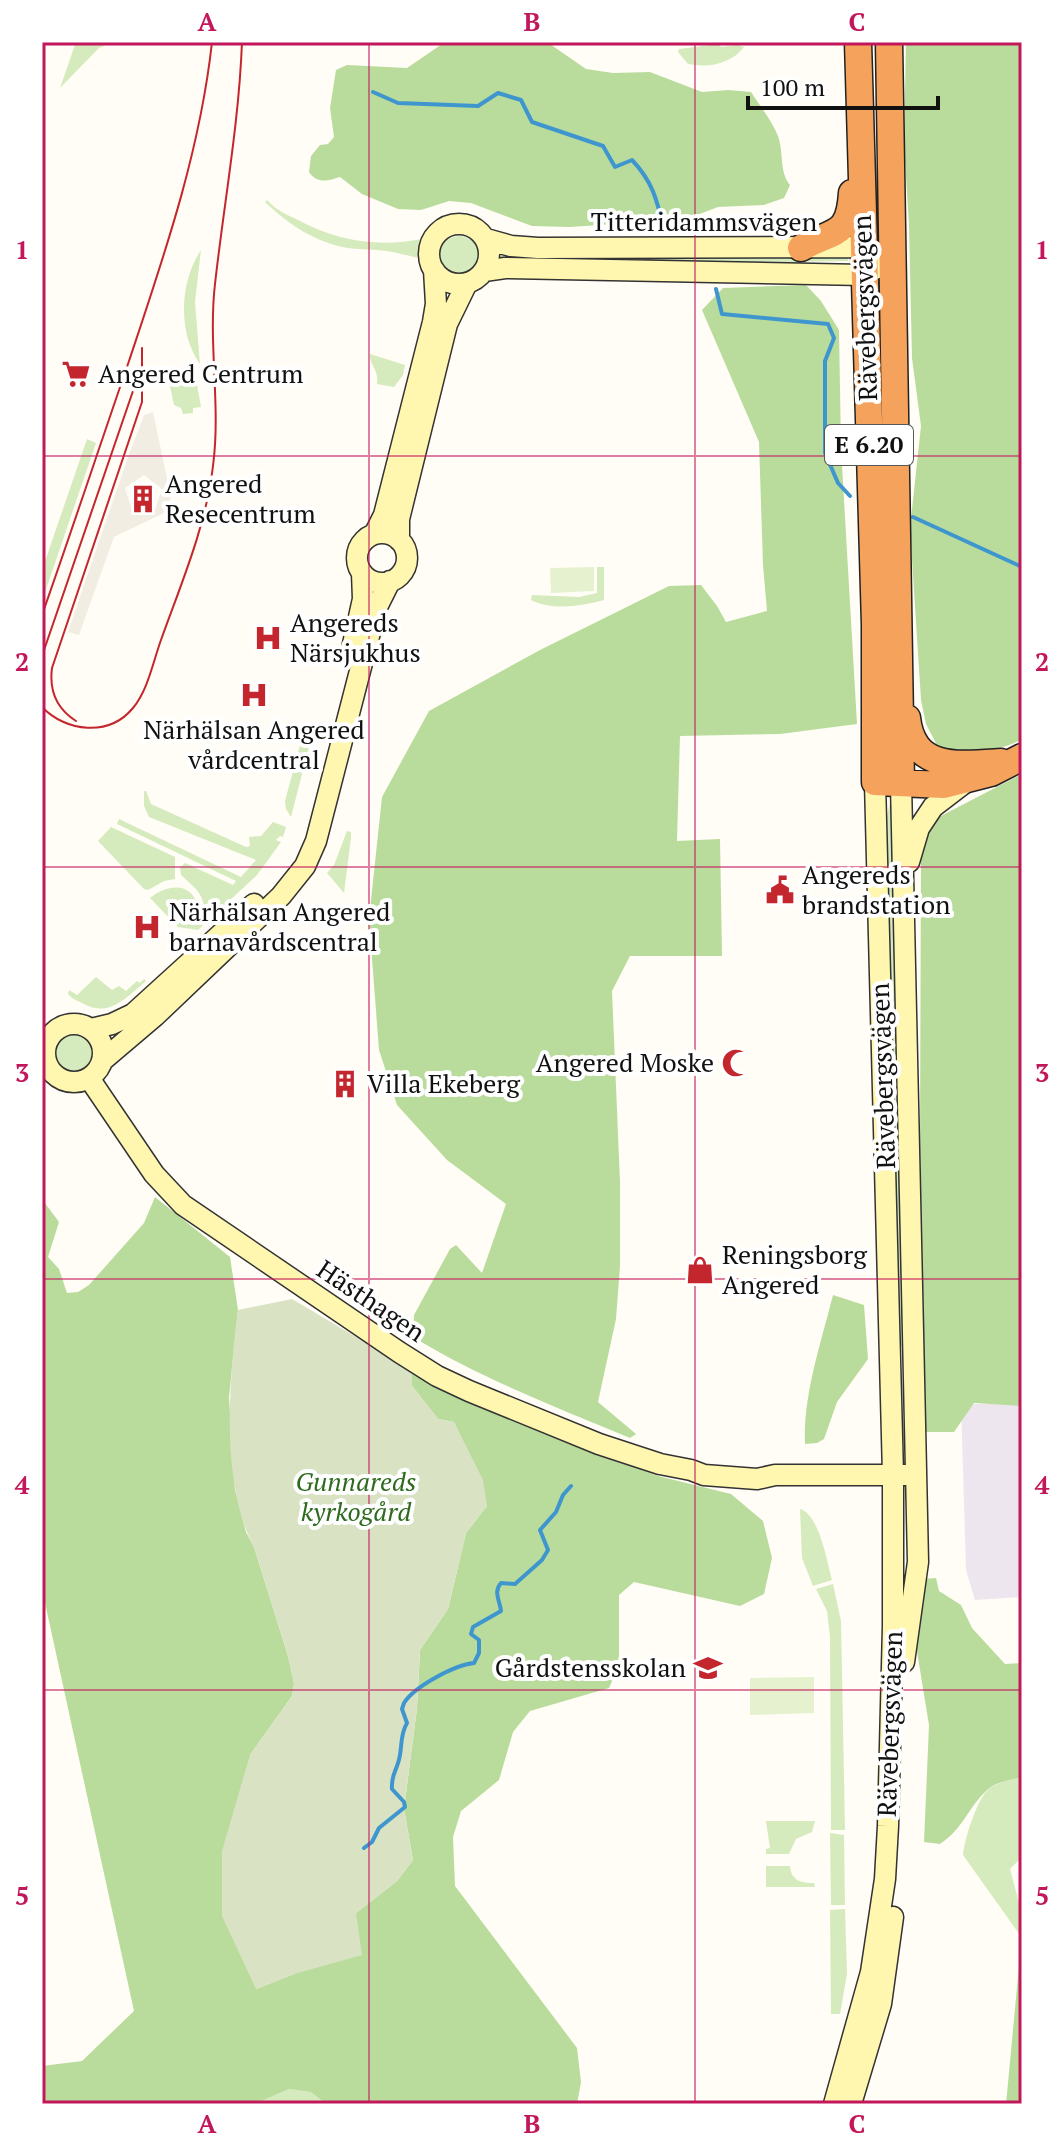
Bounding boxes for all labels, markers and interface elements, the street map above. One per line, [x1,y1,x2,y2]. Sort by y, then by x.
text: A [198,4,217,38]
text: B [524,4,540,38]
text: C [849,4,865,38]
scale bar [748,60,938,110]
text: 100 m [760,71,825,103]
street label: Titteridammsvägen [591,204,817,238]
street label: Rävebergsvägen [844,214,884,402]
text: 1 [15,232,29,266]
text: 1 [1035,232,1049,266]
place label: Angered Centrum [98,356,303,390]
supermarket icon: Angered Centrum [61,359,91,389]
road number: E 6.20 [825,425,913,465]
place label: Angered Resecentrum [165,466,316,530]
building icon: Angered Resecentrum [128,484,158,514]
place label: Angereds Närsjukhus [290,605,421,669]
hospital icon: Angereds Närsjukhus [253,623,283,653]
text: 2 [15,644,29,678]
text: 2 [1035,644,1049,678]
hospital icon: Närhälsan Angered vårdcentral [239,680,269,710]
place label: Närhälsan Angered vårdcentral [143,712,365,776]
place label: Angereds brandstation [802,857,951,921]
public building icon: Angereds brandstation [765,875,795,905]
place label: Närhälsan Angered barnavårdscentral [169,894,390,958]
hospital icon: Närhälsan Angered barnavårdscentral [132,912,162,942]
street label: Rävebergsvägen [862,982,902,1170]
place label: Angered Moske [536,1045,714,1079]
mosque icon: Angered Moske [721,1048,751,1078]
text: 3 [15,1055,29,1089]
text: 3 [1035,1055,1049,1089]
place label: Villa Ekeberg [367,1066,520,1100]
building icon: Villa Ekeberg [330,1069,360,1099]
place label: Reningsborg Angered [722,1237,867,1301]
street label: Hästhagen [311,1252,432,1349]
shop icon: Reningsborg Angered [685,1255,715,1285]
park label: Gunnareds kyrkogård [296,1464,417,1528]
text: 4 [15,1467,30,1501]
text: 4 [1035,1467,1050,1501]
street label: Rävebergsvägen [869,1630,909,1818]
place label: Gårdstensskolan [495,1650,686,1684]
school or university icon: Gårdstensskolan [693,1653,723,1683]
text: 5 [15,1878,29,1912]
text: 5 [1035,1878,1049,1912]
text: A [198,2106,217,2140]
text: B [524,2106,540,2140]
text: C [849,2106,865,2140]

